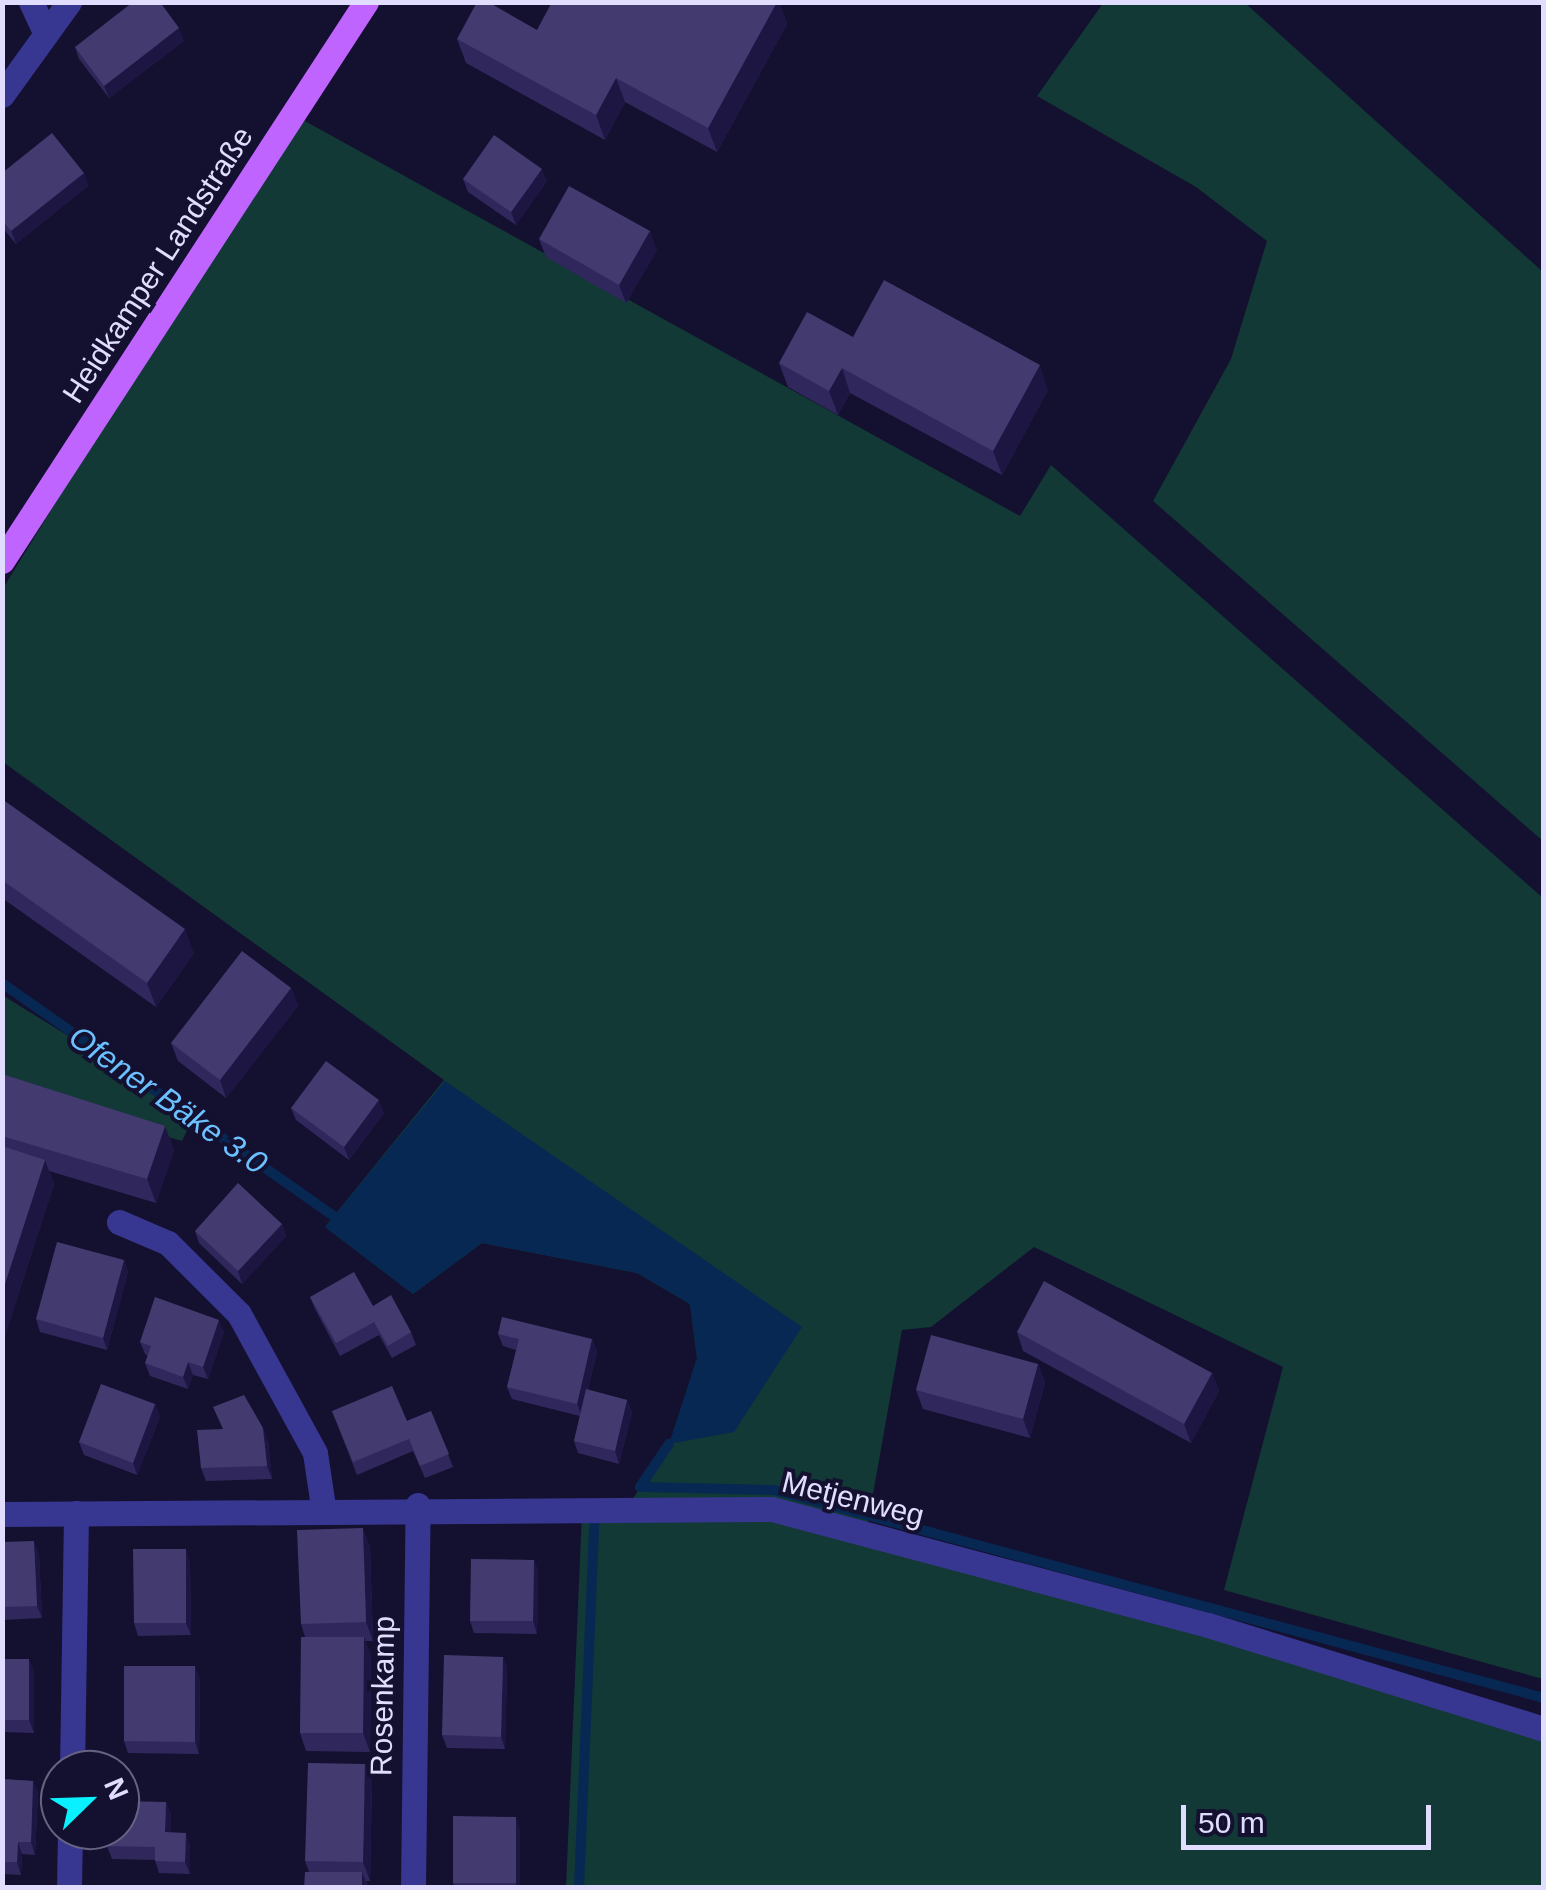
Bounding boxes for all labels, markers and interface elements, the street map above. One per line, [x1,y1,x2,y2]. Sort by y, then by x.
street label: Heidkamper Landstraße [55,120,261,410]
water label: Ofener Bäke 3.0 [62,1017,274,1183]
street label: Metjenweg [778,1464,928,1534]
street label: Rosenkamp [364,1616,402,1776]
north arrow [40,1750,140,1850]
text: N [98,1773,134,1804]
scale bar [1186,1785,1436,1847]
text: 50 m [1198,1806,1265,1839]

